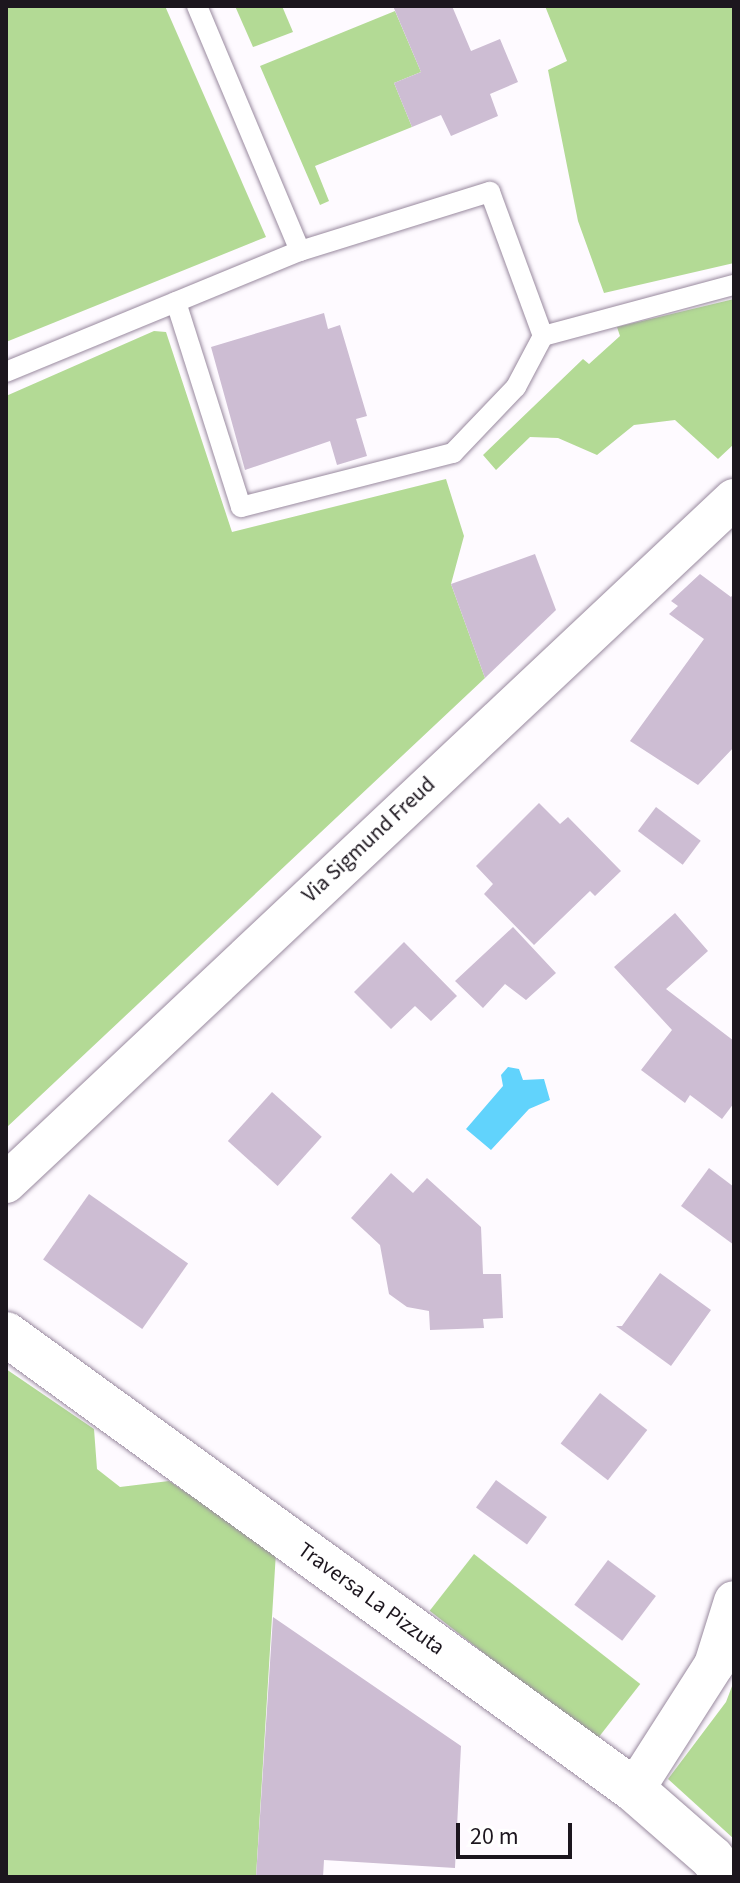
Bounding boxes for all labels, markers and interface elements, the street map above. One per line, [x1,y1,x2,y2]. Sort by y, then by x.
street label: Via Sigmund Freud [297,772,441,908]
street label: Traversa La Pizzuta [292,1537,450,1661]
scale bar [460,1807,576,1857]
text: 20 m [470,1819,519,1854]

